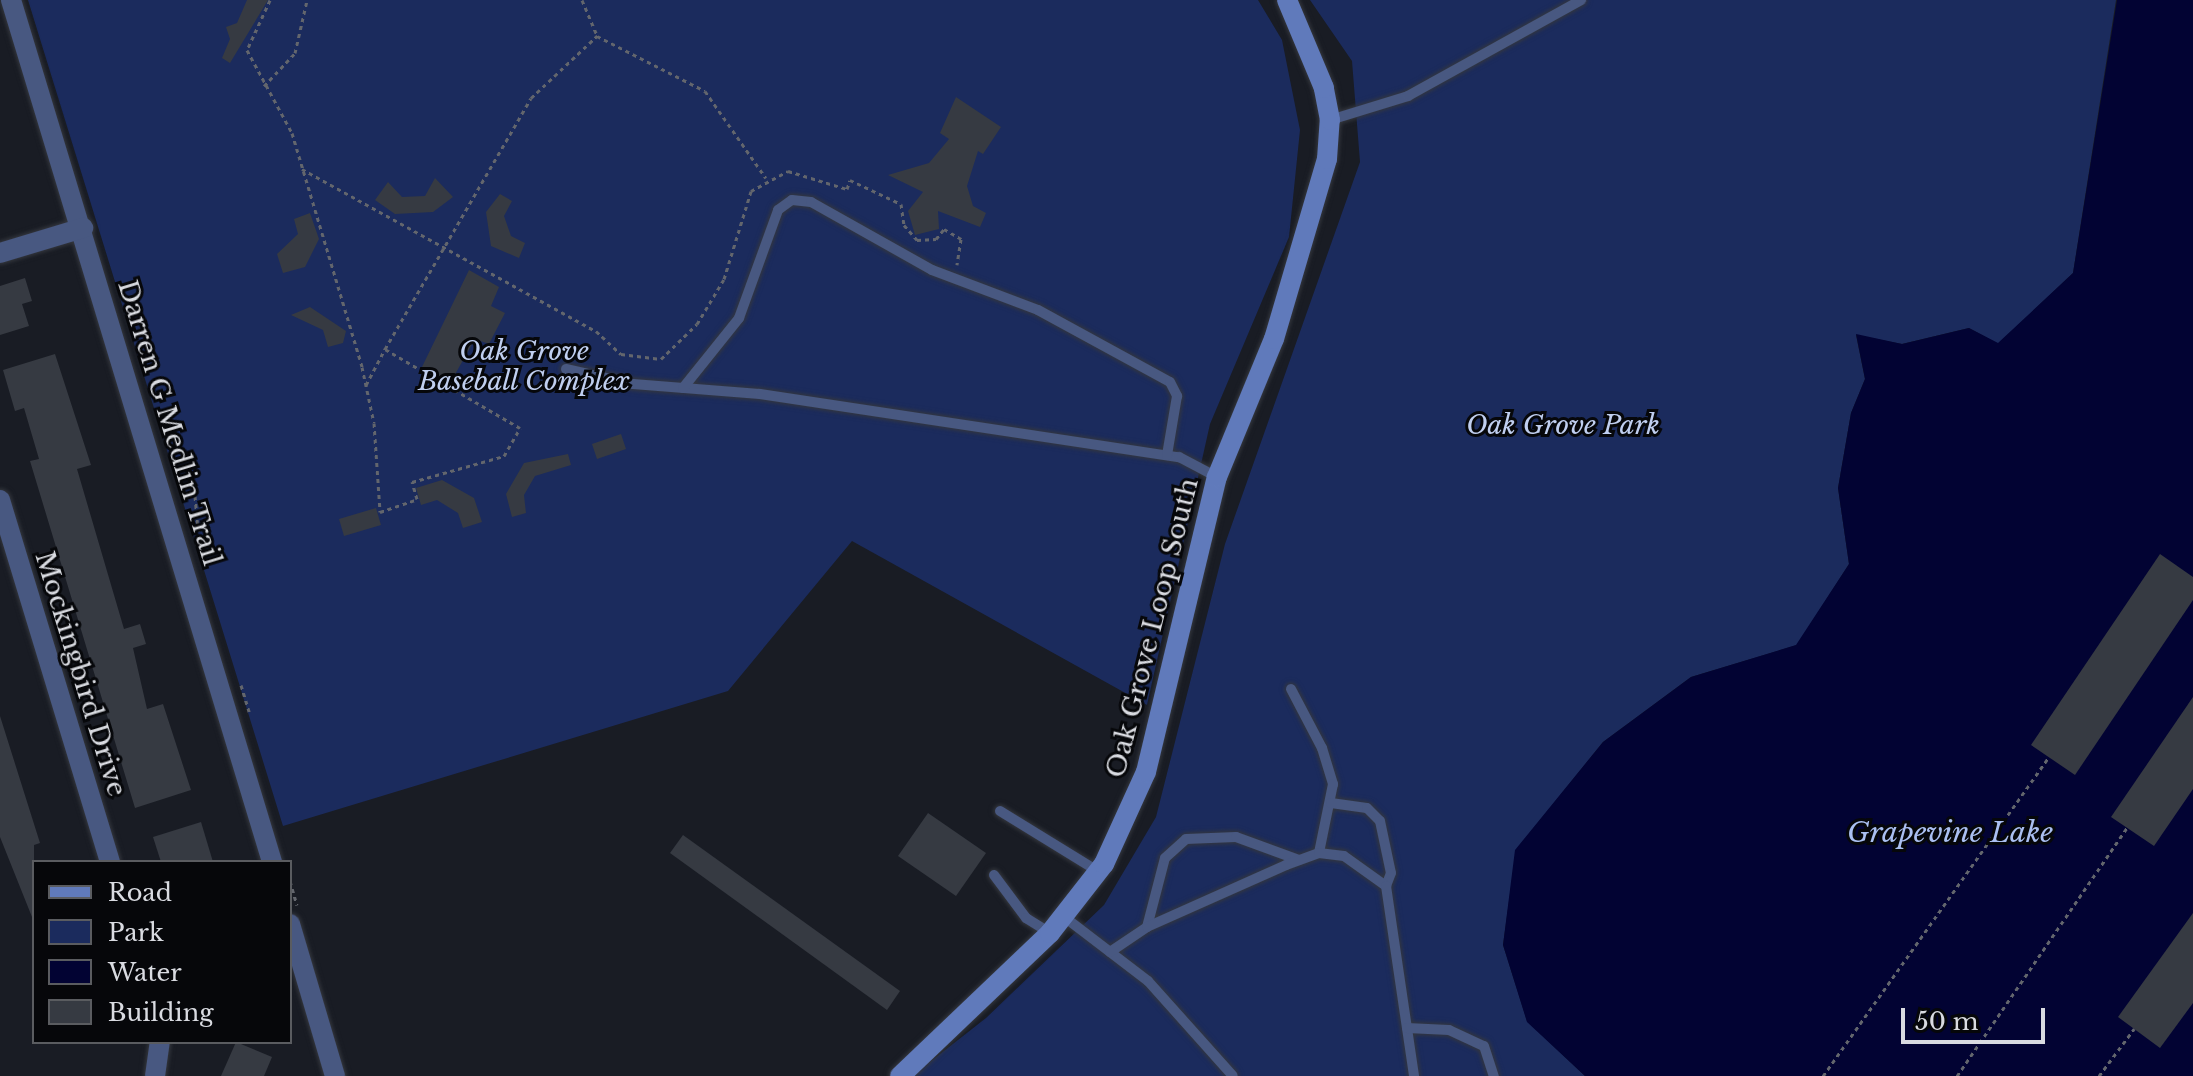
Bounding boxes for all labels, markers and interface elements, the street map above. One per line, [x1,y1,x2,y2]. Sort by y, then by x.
street label: Darren G Medlin Trail [111,276,227,570]
park label: Oak Grove Baseball Complex [418,336,630,398]
park label: Oak Grove Park [1466,410,1660,442]
street label: Oak Grove Loop South [1101,475,1205,781]
street label: Mockingbird Drive [28,548,132,800]
water label: Grapevine Lake [1847,816,2053,850]
legend [32,860,292,1044]
text: Road [108,878,172,907]
text: Park [108,918,164,947]
text: Water [108,958,182,987]
scale bar [1905,992,2049,1042]
text: Building [108,998,214,1027]
text: 50 m [1915,1007,1978,1036]

